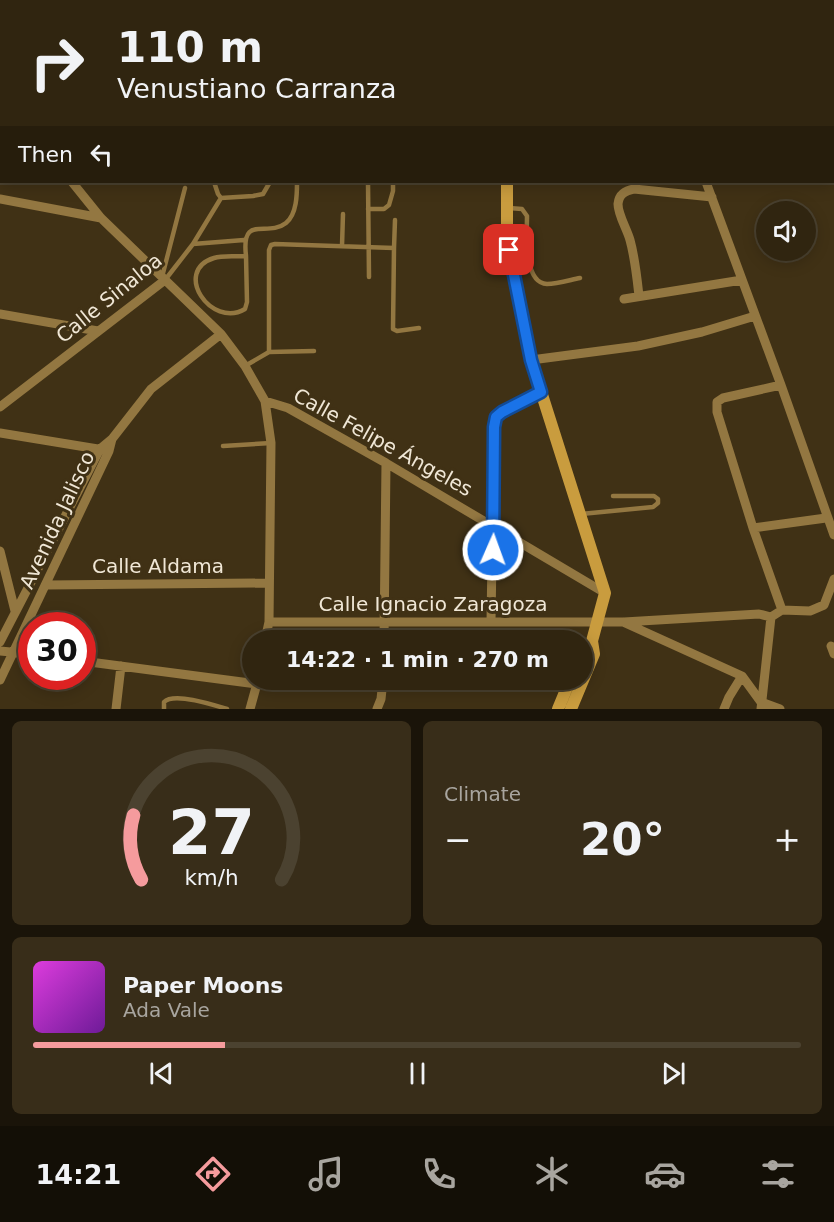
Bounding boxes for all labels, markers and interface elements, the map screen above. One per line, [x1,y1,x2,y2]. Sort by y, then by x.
text: 110 m [117,23,263,72]
icon: right [18,24,96,102]
text: Venustiano Carranza [117,73,397,104]
icon: left [85,138,118,171]
text: Then [18,142,73,167]
map controls [756,201,816,261]
button: sound [756,201,816,261]
pin [483,224,534,275]
icon: arrive [492,233,525,266]
street label: Calle Sinaloa [51,248,167,348]
street label: Calle Felipe Ángeles [289,383,477,501]
street label: Avenida Jalisco [15,447,99,593]
position arrow [461,518,525,582]
street label: Calle Aldama [92,554,224,578]
street label: Calle Ignacio Zaragoza [319,592,547,616]
speed limit sign: 30 [18,612,96,690]
text: 14:22 · 1 min · 270 m [286,647,549,672]
text: Climate [444,782,521,806]
text: 27 [168,796,255,869]
text: 20° [580,813,665,866]
text: − [444,820,472,859]
text: + [773,820,801,859]
text: km/h [184,865,239,890]
text: Paper Moons [123,973,283,998]
text: Ada Vale [123,998,210,1022]
icon: previous [145,1057,178,1090]
icon: pause [401,1057,434,1090]
icon: next [657,1057,690,1090]
icon: directions [192,1153,234,1195]
icon: music [305,1153,347,1195]
icon: phone [418,1153,460,1195]
icon: climate [531,1153,573,1195]
icon: car [644,1153,686,1195]
icon: filters [757,1153,799,1195]
text: 14:21 [35,1159,121,1190]

